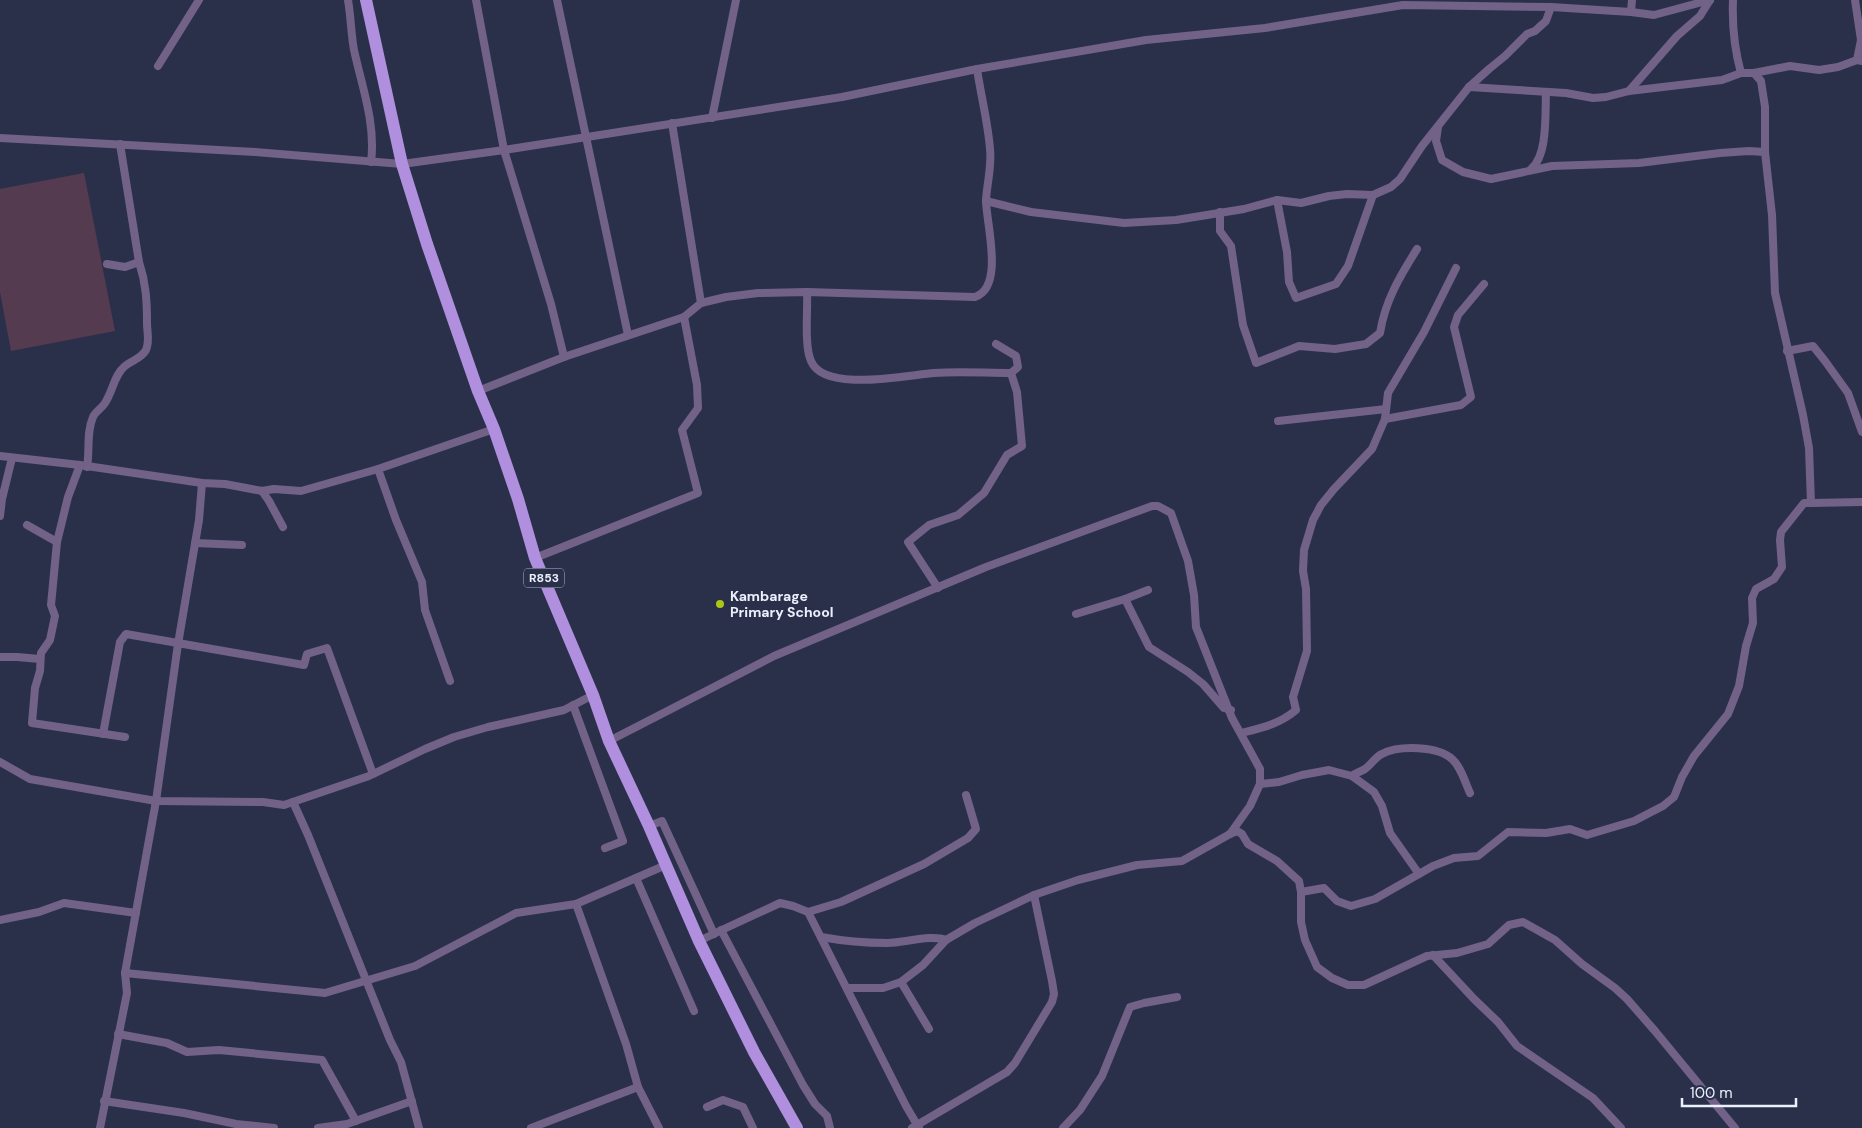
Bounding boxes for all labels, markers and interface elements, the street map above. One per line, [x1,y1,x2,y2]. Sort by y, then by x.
road number: R853 [524,568,564,588]
place label: Kambarage Primary School [730,587,833,621]
marker: Kambarage Primary School [714,598,726,610]
scale bar [1682,1076,1796,1108]
text: 100 m [1690,1083,1733,1103]

